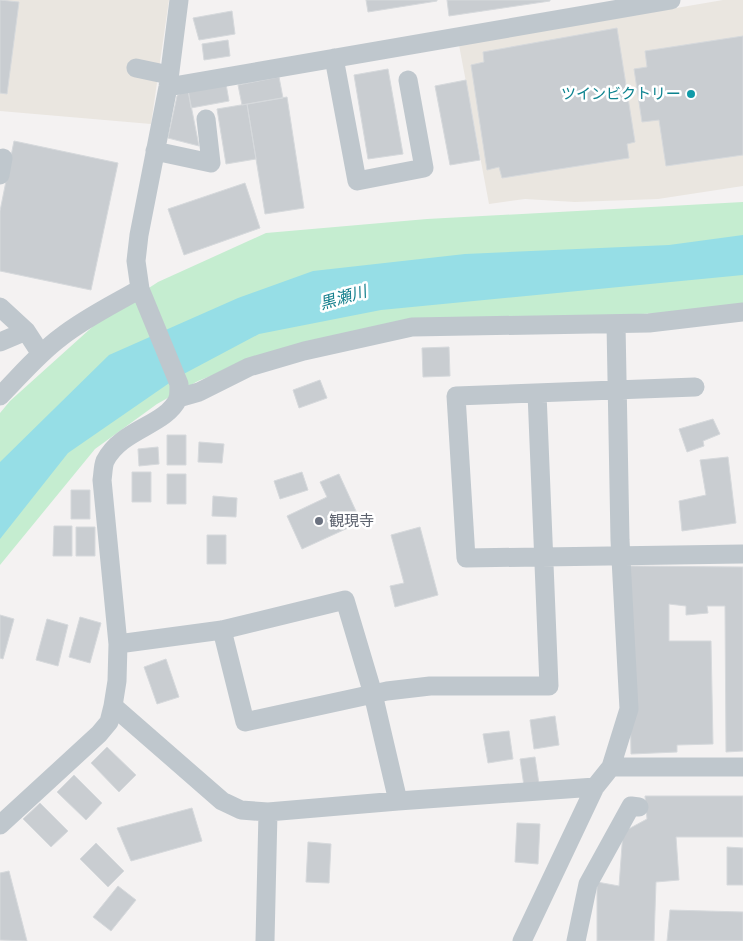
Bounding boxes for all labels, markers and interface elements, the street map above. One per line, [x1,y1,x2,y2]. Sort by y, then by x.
place label: ツインビクトリー [561,86,681,102]
marker: ツインビクトリー [685,88,697,100]
water label: 黒瀬川 [318,282,370,312]
place label: 観現寺 [329,513,374,529]
marker: 観現寺 [313,515,325,527]

